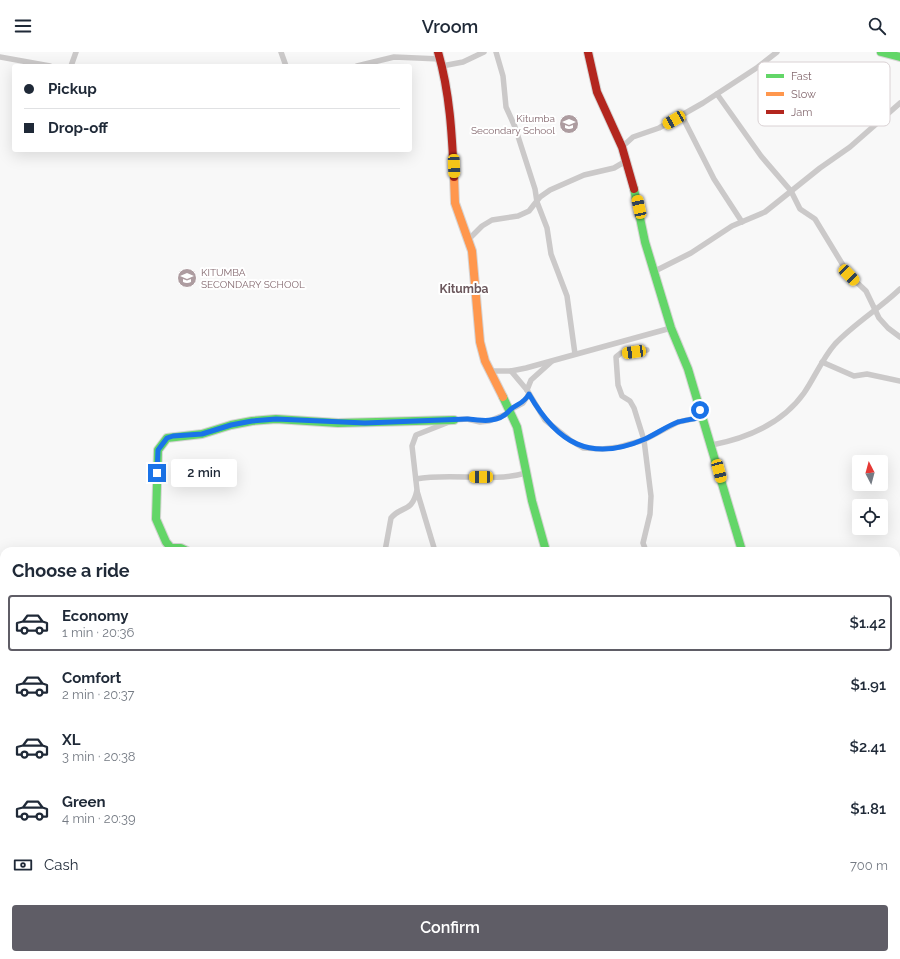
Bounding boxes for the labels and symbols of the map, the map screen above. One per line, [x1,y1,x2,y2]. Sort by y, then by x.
legend [758,62,890,126]
text: Fast [791,70,812,83]
text: Slow [791,88,816,101]
text: Jam [791,106,812,119]
car [661,109,687,131]
place label: Kitumba Secondary School [471,113,555,136]
school or university icon: Kitumba Secondary School [558,113,580,135]
car [448,154,460,178]
car [631,194,647,220]
car [836,262,862,288]
school or university icon: KITUMBA SECONDARY SCHOOL [176,267,198,289]
place label: KITUMBA SECONDARY SCHOOL [201,267,305,290]
district label: Kitumba [440,282,489,296]
car [621,344,647,360]
route start [691,401,709,419]
north arrow [852,455,888,491]
car [710,458,728,484]
callout: 2 min [171,459,237,487]
route end [148,464,166,482]
car [469,471,493,483]

